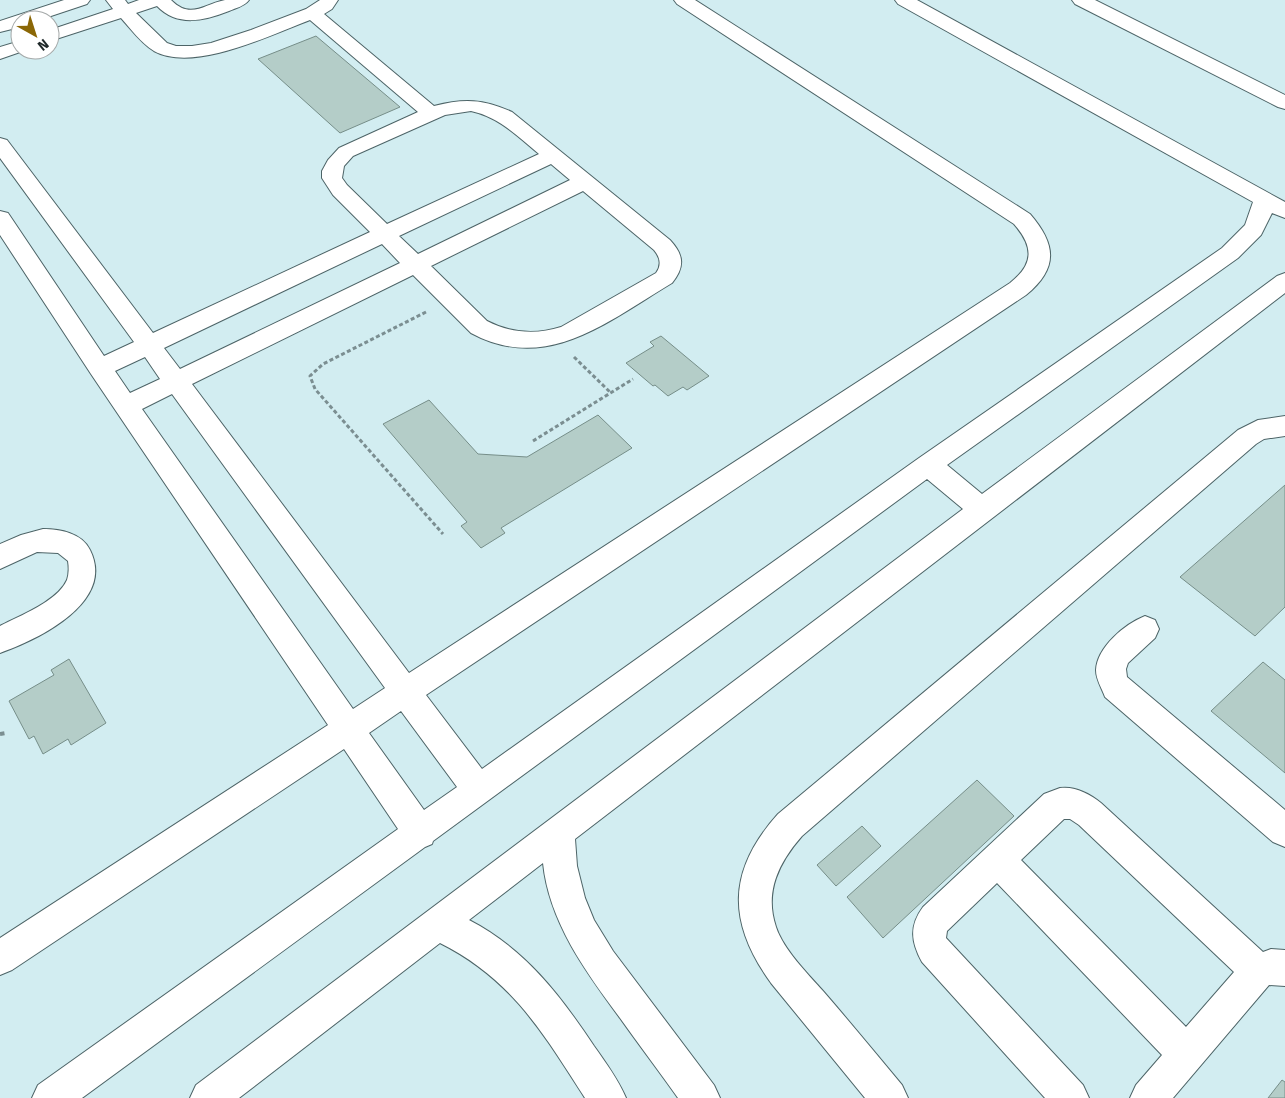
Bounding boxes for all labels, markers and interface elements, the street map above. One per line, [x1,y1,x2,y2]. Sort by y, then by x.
north arrow [10,10,60,60]
text: N [34,35,52,54]

